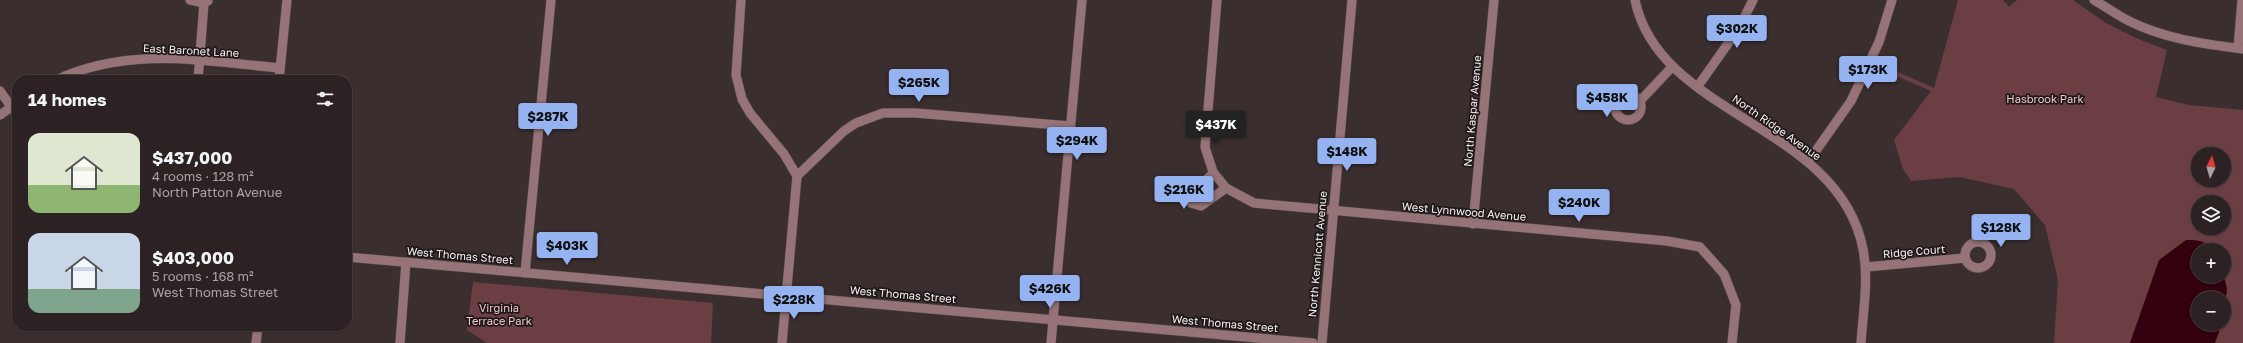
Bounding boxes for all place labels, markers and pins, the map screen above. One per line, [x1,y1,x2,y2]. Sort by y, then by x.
pin: $302K [1709,15,1765,49]
pin: $173K [1840,56,1896,90]
pin: $265K [891,69,947,103]
pin: $458K [1579,84,1635,118]
pin: $287K [520,103,576,137]
pin: $437K [1188,111,1244,145]
pin: $294K [1049,127,1105,161]
pin: $148K [1319,138,1375,172]
pin: $216K [1156,176,1212,210]
pin: $240K [1551,189,1607,223]
pin: $128K [1973,214,2029,248]
pin: $403K [539,232,595,266]
pin: $426K [1022,275,1078,309]
pin: $228K [766,286,822,320]

